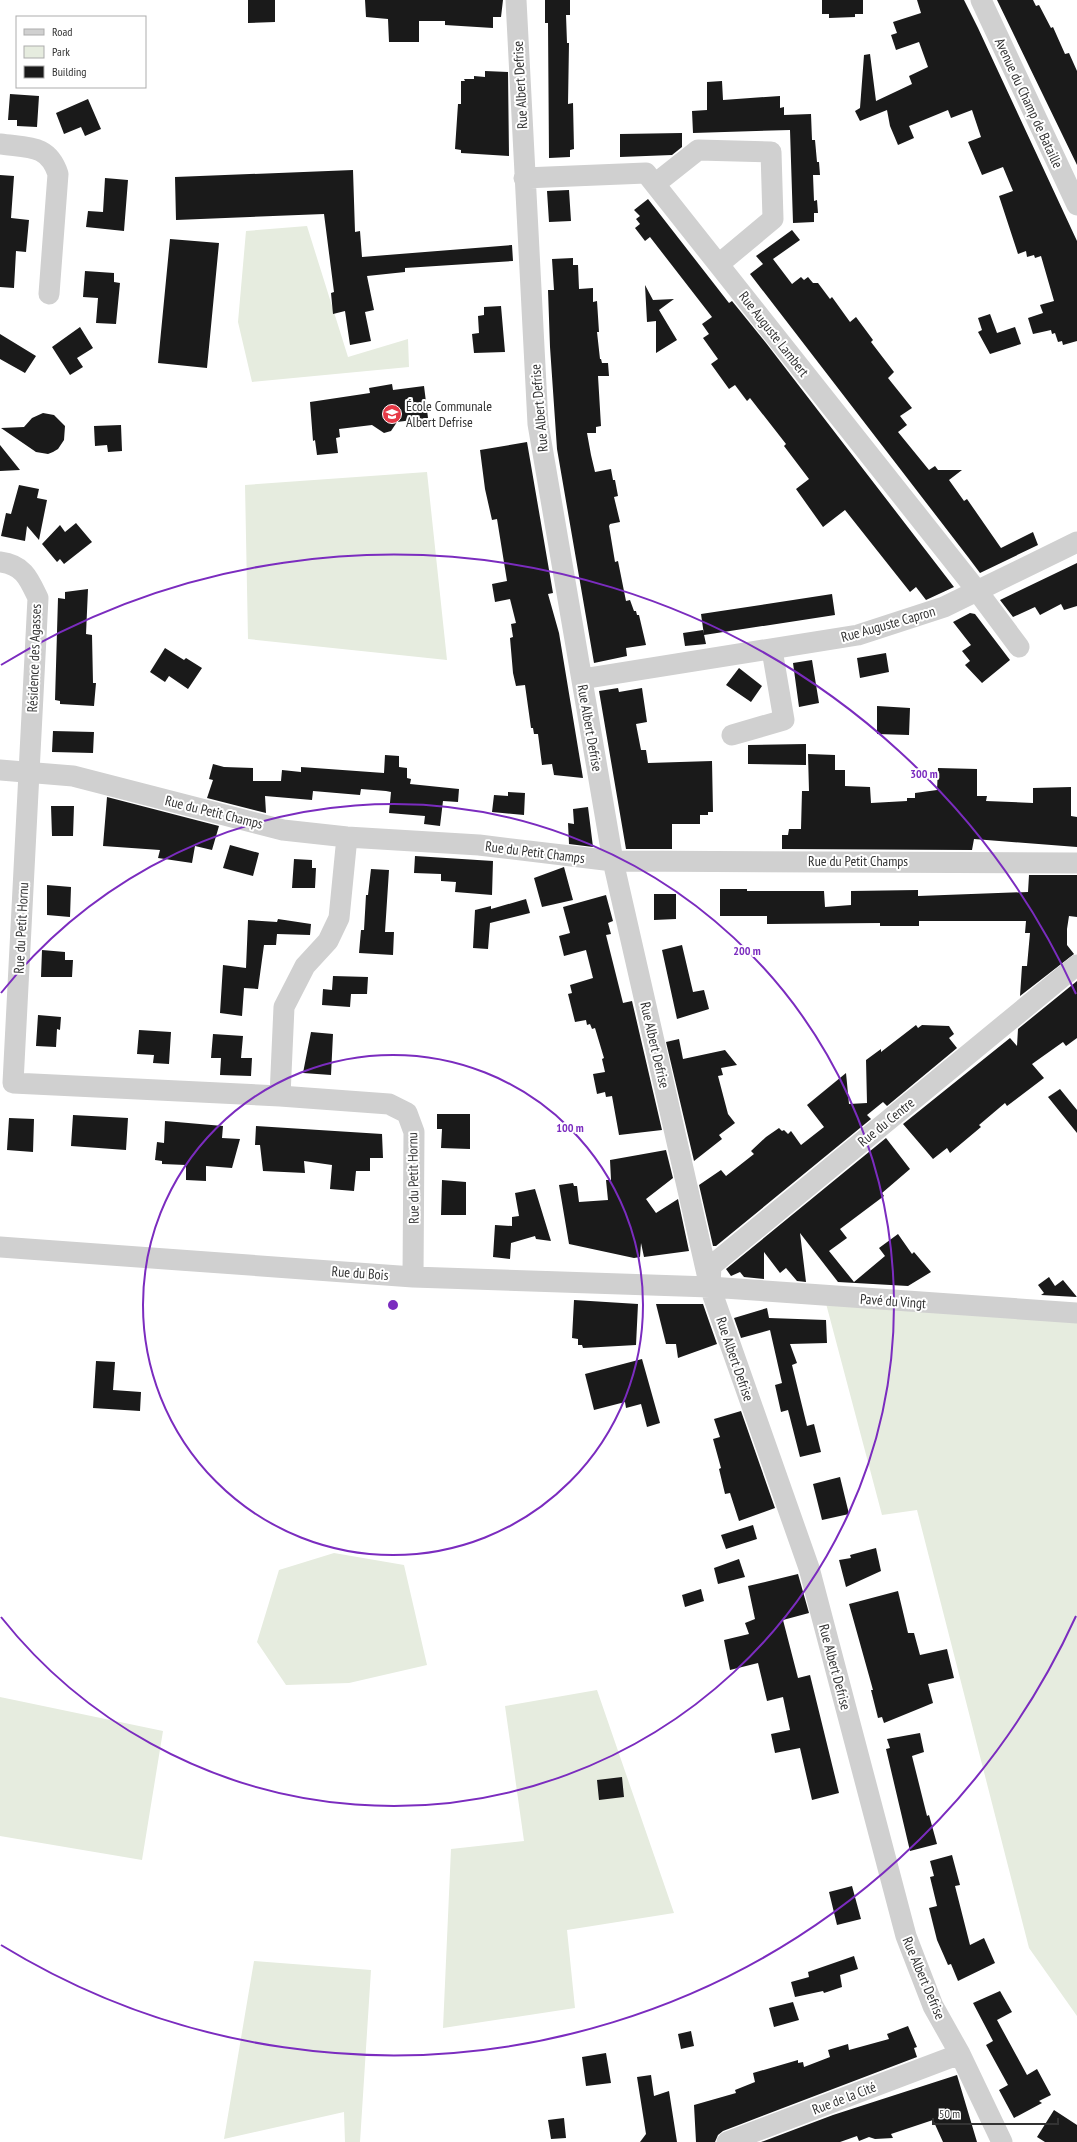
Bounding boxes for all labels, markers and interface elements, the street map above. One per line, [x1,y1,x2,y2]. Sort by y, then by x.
legend [16,16,146,88]
text: Road [52,24,72,39]
street label: Avenue du Champ de Bataille [991,35,1067,171]
street label: Rue Albert Defrise [509,40,531,129]
text: Park [52,44,70,59]
text: Building [52,64,87,79]
street label: Rue Auguste Lambert [735,288,813,380]
street label: Rue Albert Defrise [526,363,552,453]
place label: École Communale Albert Defrise [406,397,492,431]
school or university icon: École Communale Albert Defrise [381,403,403,425]
street label: Rue Auguste Capron [839,602,937,646]
street label: Résidence des Agasses [23,603,45,713]
street label: Rue Albert Defrise [573,683,607,773]
text: 300 m [910,766,938,781]
street label: Rue du Petit Champs [163,791,265,833]
street label: Rue du Petit Champs [484,837,586,867]
street label: Rue du Petit Champs [808,852,908,870]
street label: Rue du Petit Hornu [10,882,32,974]
text: 200 m [733,943,761,958]
street label: Rue Albert Defrise [636,1000,674,1090]
street label: Rue du Centre [854,1093,918,1150]
text: 100 m [556,1120,584,1135]
street label: Rue du Petit Hornu [403,1132,423,1224]
street label: Rue du Bois [331,1262,389,1284]
street label: Pavé du Vingt [859,1290,927,1312]
centre of rings [386,1298,400,1312]
street label: Rue Albert Defrise [712,1314,758,1404]
street label: Rue Albert Defrise [815,1622,855,1712]
street label: Rue Albert Defrise [899,1934,950,2022]
street label: Rue de la Cité [809,2077,879,2118]
scale bar [933,2100,1058,2126]
text: 50 m [939,2106,960,2121]

